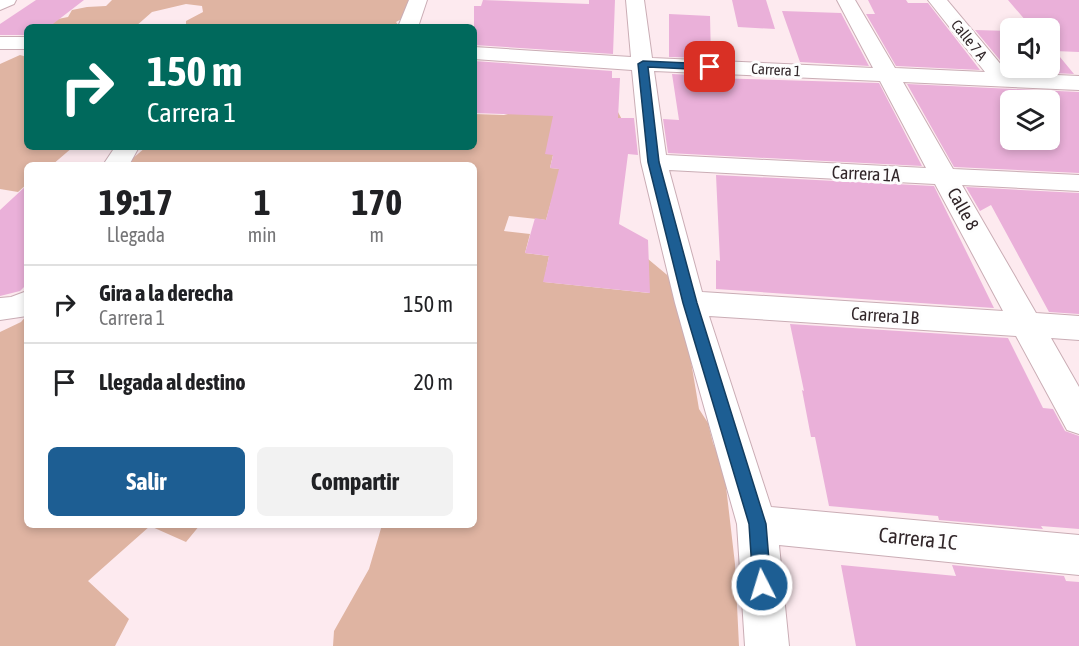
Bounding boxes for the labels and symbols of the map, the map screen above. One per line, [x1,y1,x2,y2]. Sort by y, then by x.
street label: Calle 7 A [948,16,991,64]
pin [684,41,735,92]
street label: Carrera 1 [751,60,801,79]
street label: Carrera 1A [831,161,901,186]
street label: Calle 8 [943,184,984,233]
street label: Carrera 1B [850,303,920,328]
street label: Carrera 1C [878,522,959,554]
position arrow [730,553,794,617]

